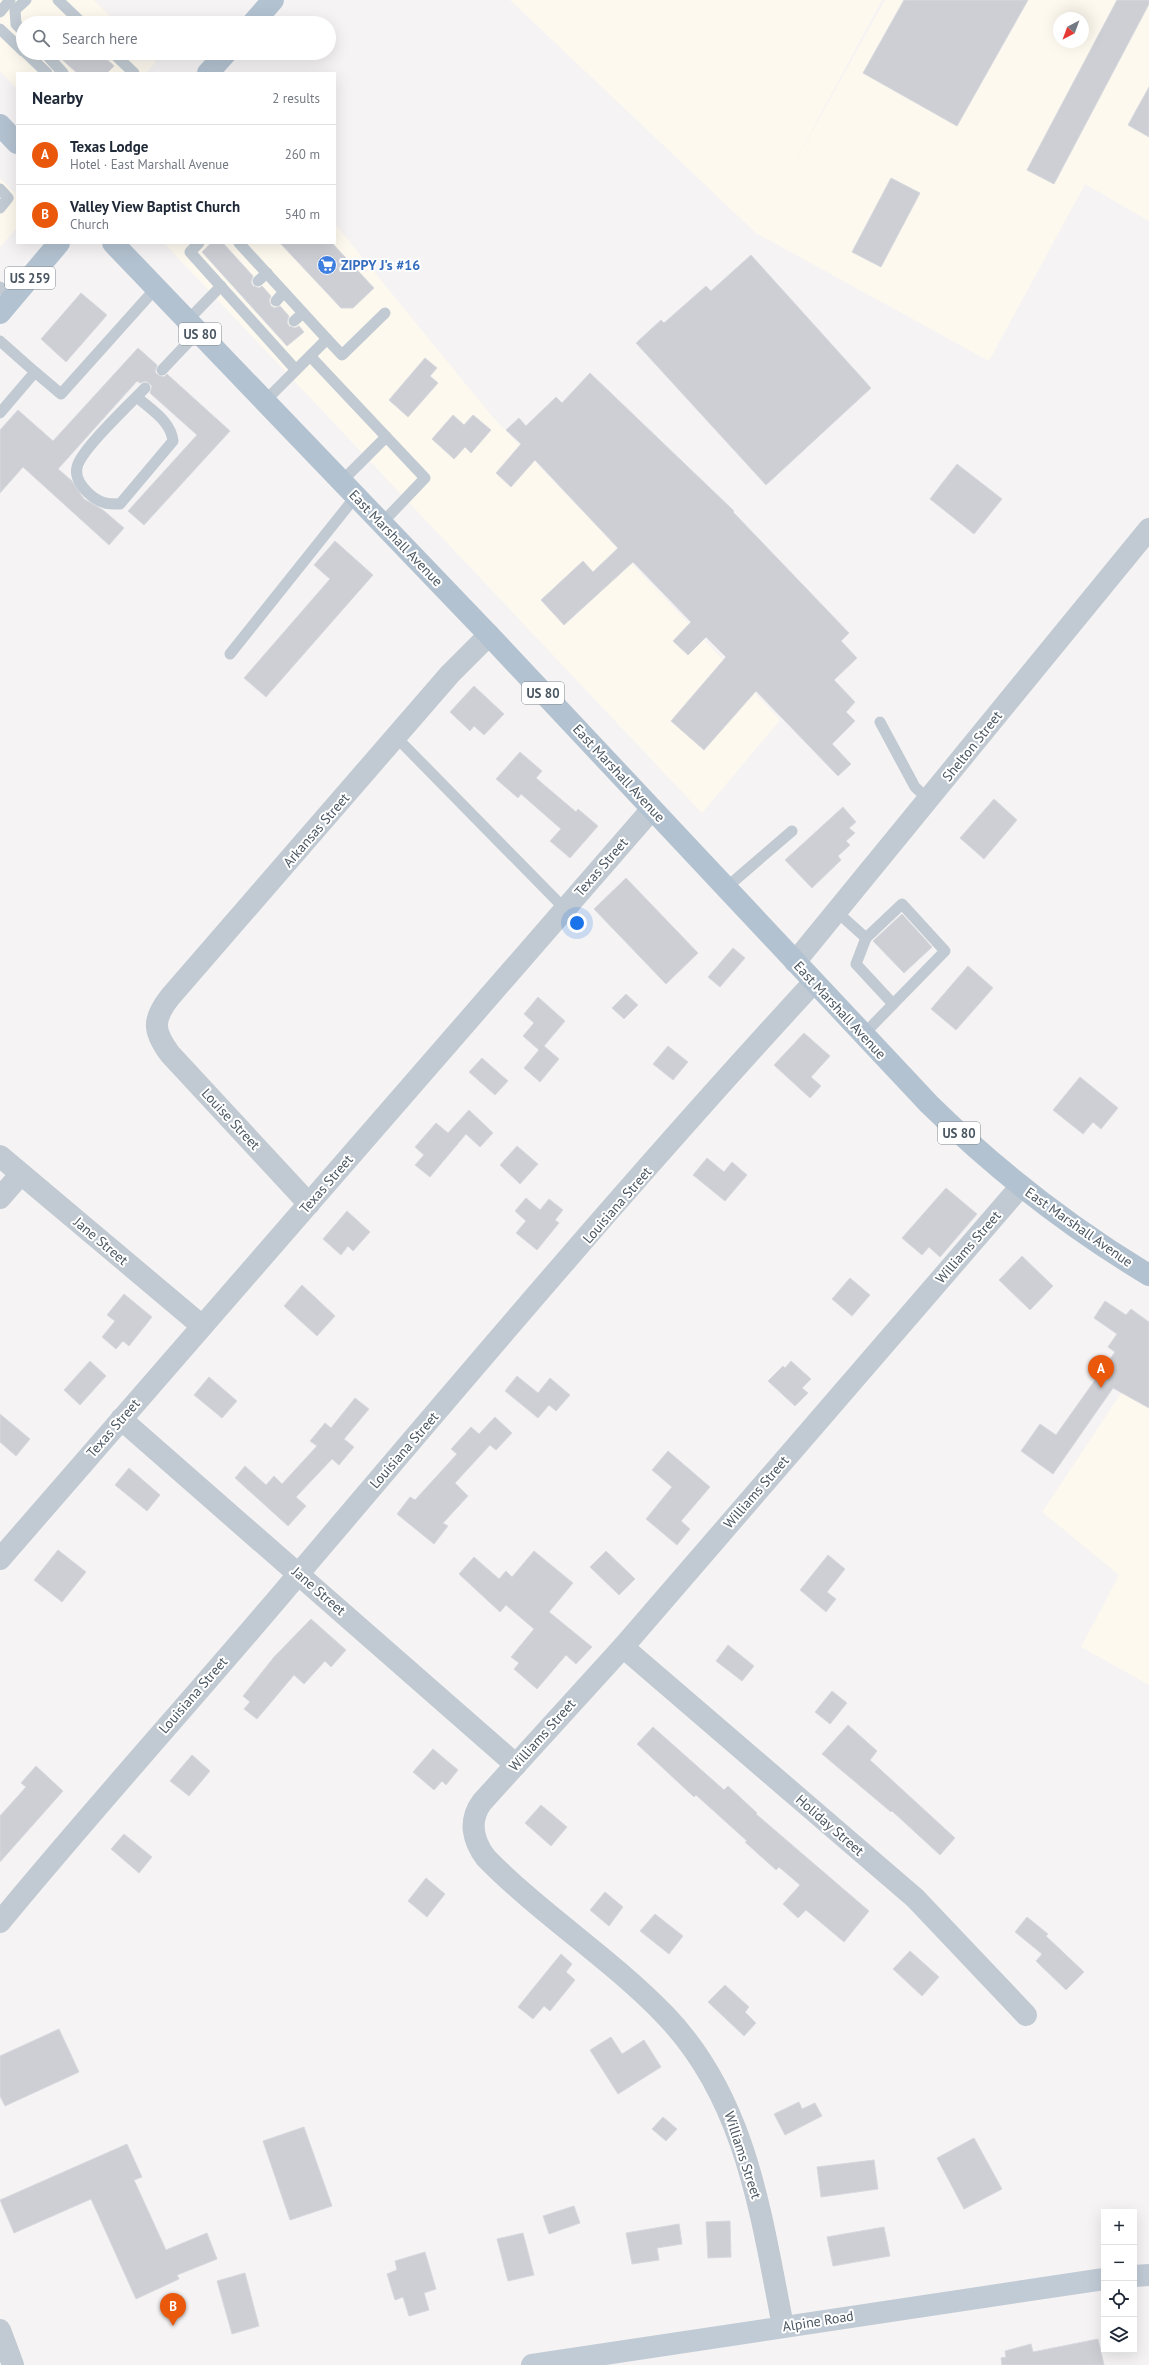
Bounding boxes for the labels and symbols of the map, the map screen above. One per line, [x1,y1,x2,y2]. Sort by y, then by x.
north arrow [1053,12,1089,48]
supermarket icon: ZIPPY J's #16 [316,254,338,276]
place label: ZIPPY J's #16 [341,256,420,274]
road number: US 259 [5,267,55,289]
road number: US 80 [179,323,221,345]
street label: East Marshall Avenue [345,486,447,590]
road number: US 80 [522,682,564,704]
street label: Shelton Street [938,707,1006,785]
street label: East Marshall Avenue [569,720,669,826]
street label: Arkansas Street [279,789,353,871]
street label: Texas Street [570,834,632,900]
your location [567,913,587,933]
street label: East Marshall Avenue [790,957,890,1063]
street label: Louise Street [198,1084,264,1154]
road number: US 80 [938,1122,980,1144]
street label: Texas Street [295,1151,357,1217]
street label: Louisiana Street [579,1163,655,1247]
street label: East Marshall Avenue [1022,1183,1136,1271]
street label: Williams Street [931,1207,1005,1287]
street label: Jane Street [69,1212,132,1269]
pin: A [1088,1355,1114,1388]
street label: Texas Street [82,1395,144,1461]
street label: Louisiana Street [366,1408,442,1492]
street label: Williams Street [719,1452,793,1532]
street label: Jane Street [288,1562,350,1619]
street label: Louisiana Street [155,1653,231,1737]
street label: Williams Street [505,1695,579,1775]
street label: Holiday Street [792,1790,868,1860]
street label: Williams Street [720,2109,766,2201]
pin: B [160,2293,186,2326]
street label: Alpine Road [781,2306,855,2336]

